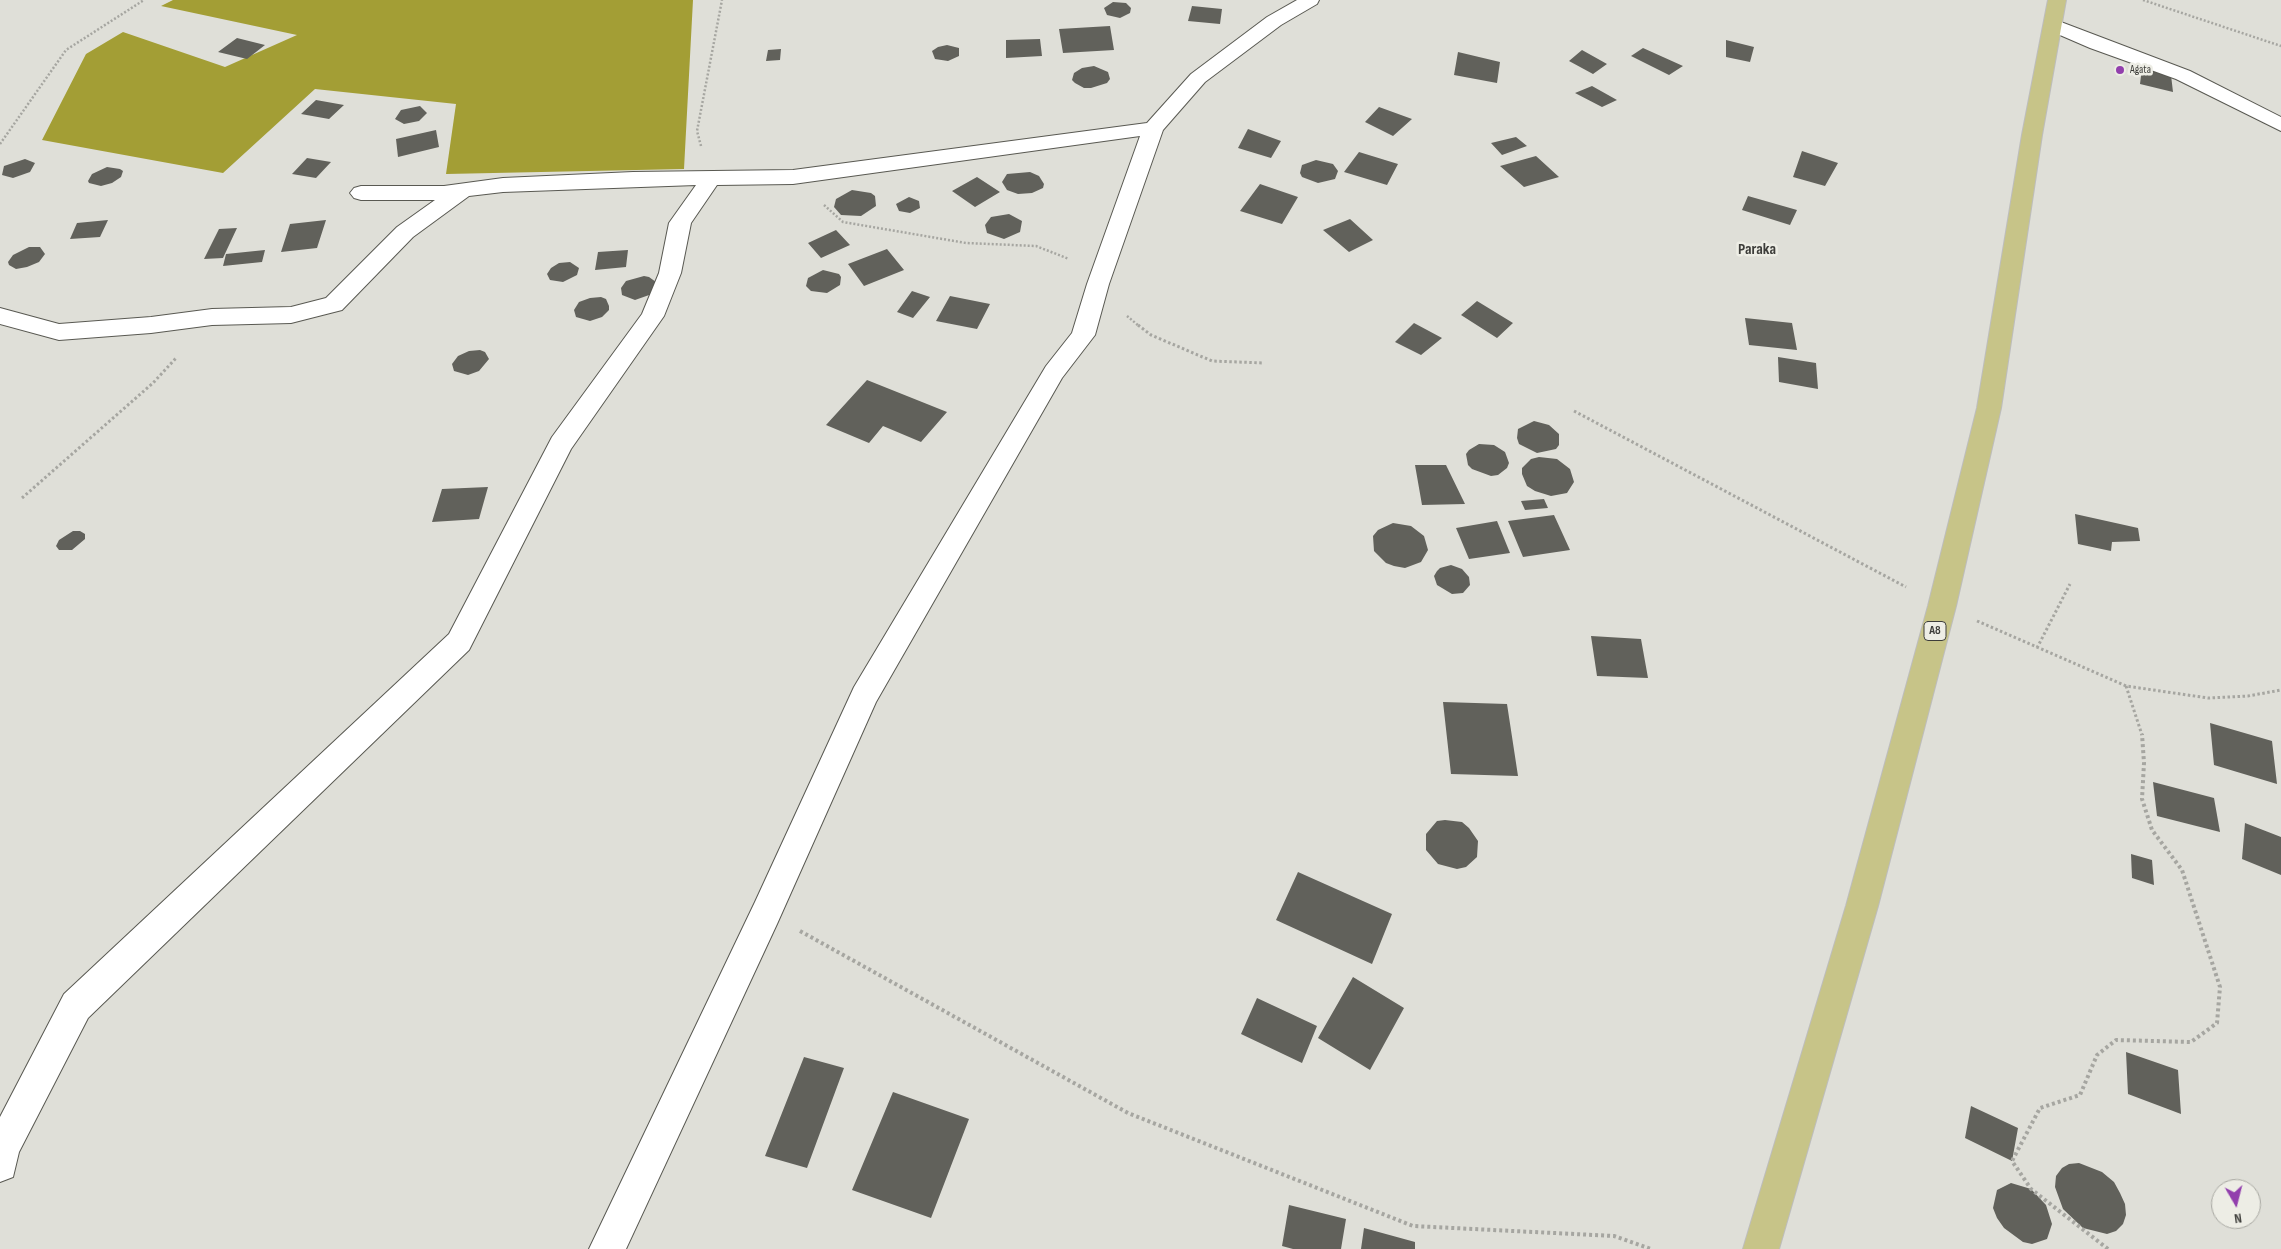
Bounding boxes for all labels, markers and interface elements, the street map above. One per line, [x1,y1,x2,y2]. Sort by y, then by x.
place label: Agata [2130,63,2151,77]
marker: Agata [2114,64,2126,76]
district label: Paraka [1738,240,1776,260]
road number: A8 [1924,622,1946,640]
north arrow [2211,1179,2261,1229]
text: N [2233,1209,2243,1227]

